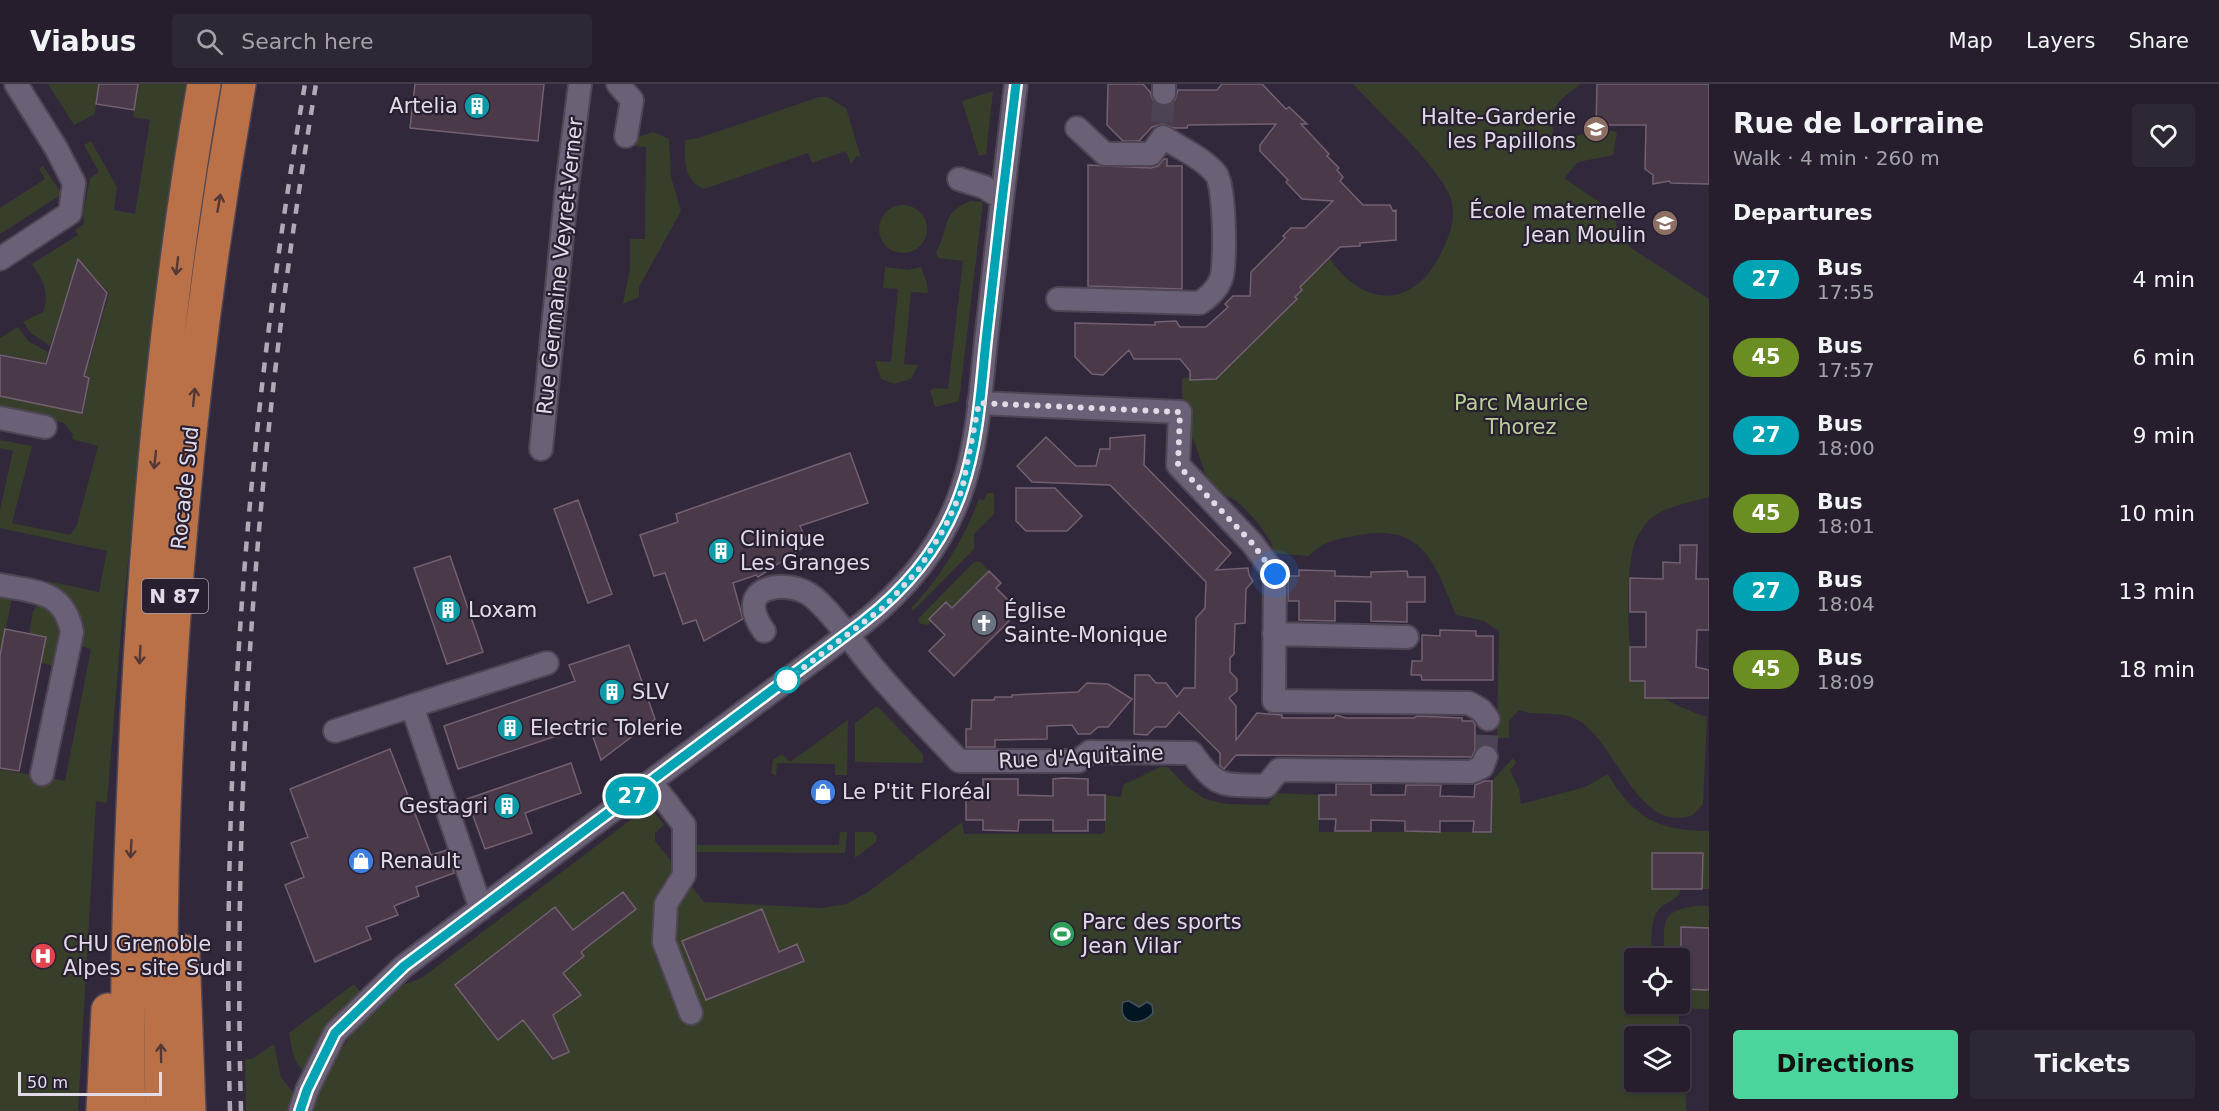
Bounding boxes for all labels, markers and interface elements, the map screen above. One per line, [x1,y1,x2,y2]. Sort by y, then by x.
search box [172,14,592,68]
text: Viabus [30,25,136,58]
icon: search [193,25,226,58]
text: Search here [241,29,373,54]
text: Map [1949,29,1993,53]
text: Layers [2026,29,2095,53]
text: Share [2128,29,2189,53]
building icon: Artelia [462,91,492,121]
place label: Artelia [389,94,458,118]
button: heart [2132,104,2195,167]
place label: Halte-Garderie les Papillons [1421,105,1576,153]
text: Rue de Lorraine [1733,107,1984,140]
school or university icon: Halte-Garderie les Papillons [1581,114,1611,144]
street label: Rue Germaine Veyret-Verner [532,116,588,416]
text: Walk · 4 min · 260 m [1733,146,1940,170]
one-way arrow [214,194,225,214]
place label: École maternelle Jean Moulin [1469,198,1646,247]
text: Departures [1733,200,1873,225]
school or university icon: École maternelle Jean Moulin [1650,208,1680,238]
text: Bus [1817,255,1863,280]
one-way arrow [171,256,182,276]
text: 27 [1751,267,1781,291]
text: 4 min [2133,267,2195,292]
text: 17:55 [1817,280,1875,304]
text: Bus [1817,333,1863,358]
text: 45 [1751,345,1781,369]
text: 6 min [2133,345,2195,370]
text: 17:57 [1817,358,1875,382]
one-way arrow [189,387,200,407]
park label: Parc Maurice Thorez [1454,391,1588,439]
text: Bus [1817,411,1863,436]
text: 27 [1751,423,1781,447]
text: 9 min [2133,423,2195,448]
street label: Rocade Sud [167,425,203,551]
text: 18:00 [1817,436,1875,460]
one-way arrow [149,450,160,470]
text: Bus [1817,489,1863,514]
text: 45 [1751,501,1781,525]
text: 10 min [2119,501,2195,526]
text: 18:01 [1817,514,1875,538]
place label: Clinique Les Granges [740,527,870,575]
building icon: Clinique Les Granges [706,536,736,566]
your location [1260,559,1290,589]
text: Bus [1817,567,1863,592]
road number: N 87 [142,579,208,613]
text: 27 [1751,579,1781,603]
text: 13 min [2119,579,2195,604]
text: 18:04 [1817,592,1875,616]
building icon: Loxam [433,595,463,625]
place label: Loxam [468,598,537,622]
place label: Église Sainte-Monique [1004,598,1168,647]
church icon: Église Sainte-Monique [969,608,999,638]
one-way arrow [135,644,146,664]
text: Bus [1817,645,1863,670]
text: 45 [1751,657,1781,681]
text: 18 min [2119,657,2195,682]
unlabelled marker [774,667,800,693]
text: 18:09 [1817,670,1875,694]
building icon: SLV [597,677,627,707]
place label: SLV [632,680,670,704]
building icon: Electric Tolerie [495,713,525,743]
place label: Electric Tolerie [530,716,683,740]
street label: Rue d'Aquitaine [998,741,1164,773]
line badge: 27 [605,776,659,816]
shop icon: Le P'tit Floréal [808,777,838,807]
place label: Le P'tit Floréal [842,780,991,804]
text: 27 [617,784,647,808]
building icon: Gestagri [492,791,522,821]
place label: Gestagri [399,794,488,818]
one-way arrow [125,839,136,859]
shop icon: Renault [346,846,376,876]
place label: Renault [380,849,460,873]
place label: Parc des sports Jean Vilar [1080,910,1242,958]
sports icon: Parc des sports Jean Vilar [1047,919,1077,949]
place label: CHU Grenoble Alpes - site Sud [63,932,226,980]
hospital icon: CHU Grenoble Alpes - site Sud [28,941,58,971]
map controls [1624,948,1690,1092]
button: locate [1624,948,1690,1014]
button: layers [1624,1026,1690,1092]
button: Directions [1733,1030,1958,1099]
button: Tickets [1970,1030,2195,1099]
one-way arrow [155,1043,167,1063]
scale bar [18,1069,162,1096]
text: 50 m [27,1073,68,1092]

